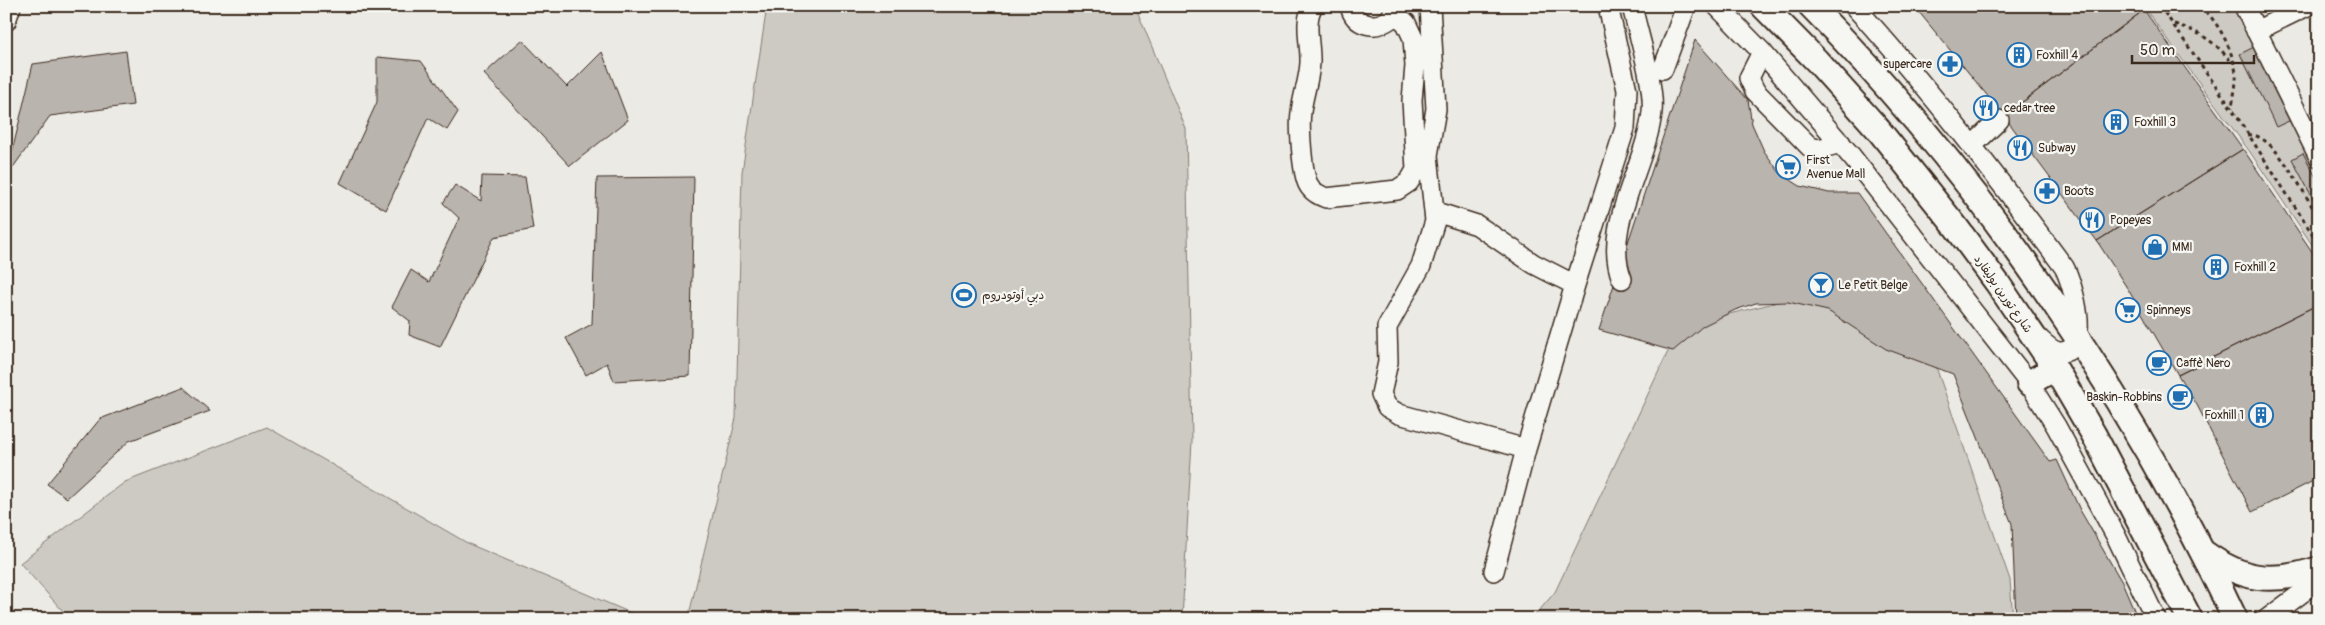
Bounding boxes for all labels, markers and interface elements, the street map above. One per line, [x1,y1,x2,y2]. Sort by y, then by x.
scale bar [2132,32,2255,64]
text: 50 m [2140,41,2175,60]
building icon: Foxhill 4 [2006,42,2032,68]
place label: Foxhill 4 [2036,48,2078,63]
pharmacy icon: supercare [1937,51,1963,77]
place label: supercare [1883,57,1932,72]
restaurant icon: cedar tree [1973,95,1999,121]
place label: cedar tree [2004,101,2055,116]
building icon: Foxhill 3 [2103,109,2129,135]
place label: Foxhill 3 [2134,115,2176,130]
restaurant icon: Subway [2007,135,2033,161]
place label: Subway [2038,141,2076,156]
place label: First Avenue Mall [1806,153,1866,182]
supermarket icon: First Avenue Mall [1775,154,1801,180]
pharmacy icon: Boots [2034,178,2060,204]
place label: Boots [2064,184,2095,199]
restaurant icon: Popeyes [2079,207,2105,233]
place label: Popeyes [2110,213,2152,228]
shop icon: MMI [2142,234,2168,260]
place label: MMI [2172,240,2193,255]
street label: شارع تورين بوليفارد [1970,252,2035,336]
building icon: Foxhill 2 [2203,254,2229,280]
place label: Foxhill 2 [2234,260,2276,275]
bar icon: Le Petit Belge [1808,272,1834,298]
place label: Le Petit Belge [1838,278,1908,293]
sports icon: دبي أوتودروم [951,282,977,308]
place label: دبي أوتودروم [982,288,1044,306]
supermarket icon: Spinneys [2115,297,2141,323]
place label: Spinneys [2146,303,2191,318]
cafe icon: Caffè Nero [2146,350,2172,376]
place label: Caffè Nero [2176,356,2231,371]
cafe icon: Baskin-Robbins [2167,384,2193,410]
place label: Baskin-Robbins [2086,390,2163,405]
building icon: Foxhill 1 [2248,402,2274,428]
place label: Foxhill 1 [2204,408,2244,423]

